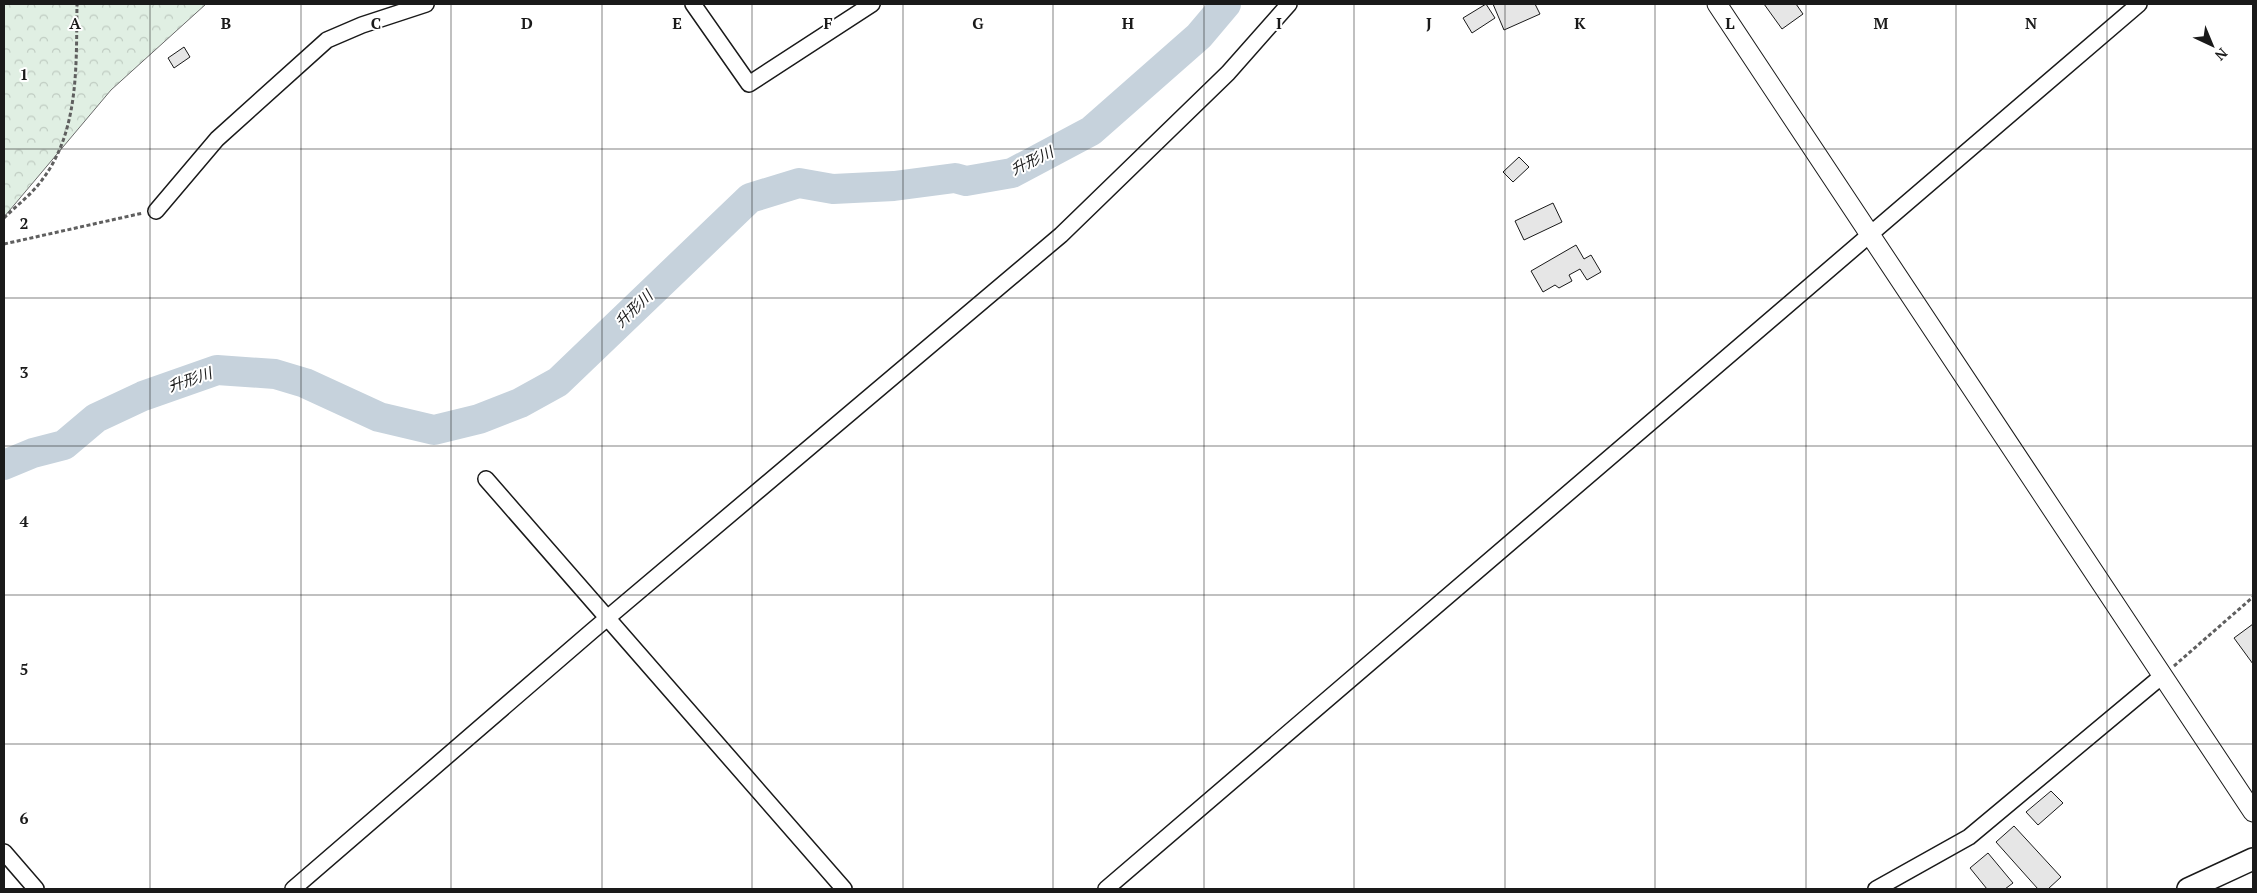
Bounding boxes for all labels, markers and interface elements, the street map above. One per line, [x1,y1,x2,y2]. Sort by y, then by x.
text: A [69,12,81,34]
text: B [221,12,231,34]
text: C [371,12,381,34]
text: D [521,12,533,34]
text: E [672,12,682,34]
text: F [823,12,833,34]
text: G [972,12,984,34]
text: H [1122,12,1134,34]
text: I [1276,12,1282,34]
text: J [1426,12,1432,34]
text: K [1574,12,1586,34]
text: L [1725,12,1735,34]
text: M [1874,12,1889,34]
text: N [2025,12,2037,34]
north arrow [2187,20,2237,70]
text: N [2211,44,2232,65]
text: 1 [19,63,29,85]
water label: 升形川 [1007,140,1058,179]
text: 2 [19,212,29,234]
water label: 升形川 [610,284,658,331]
text: 3 [19,361,29,383]
water label: 升形川 [165,362,216,396]
text: 4 [19,510,29,532]
text: 5 [19,658,29,680]
text: 6 [19,807,29,829]

